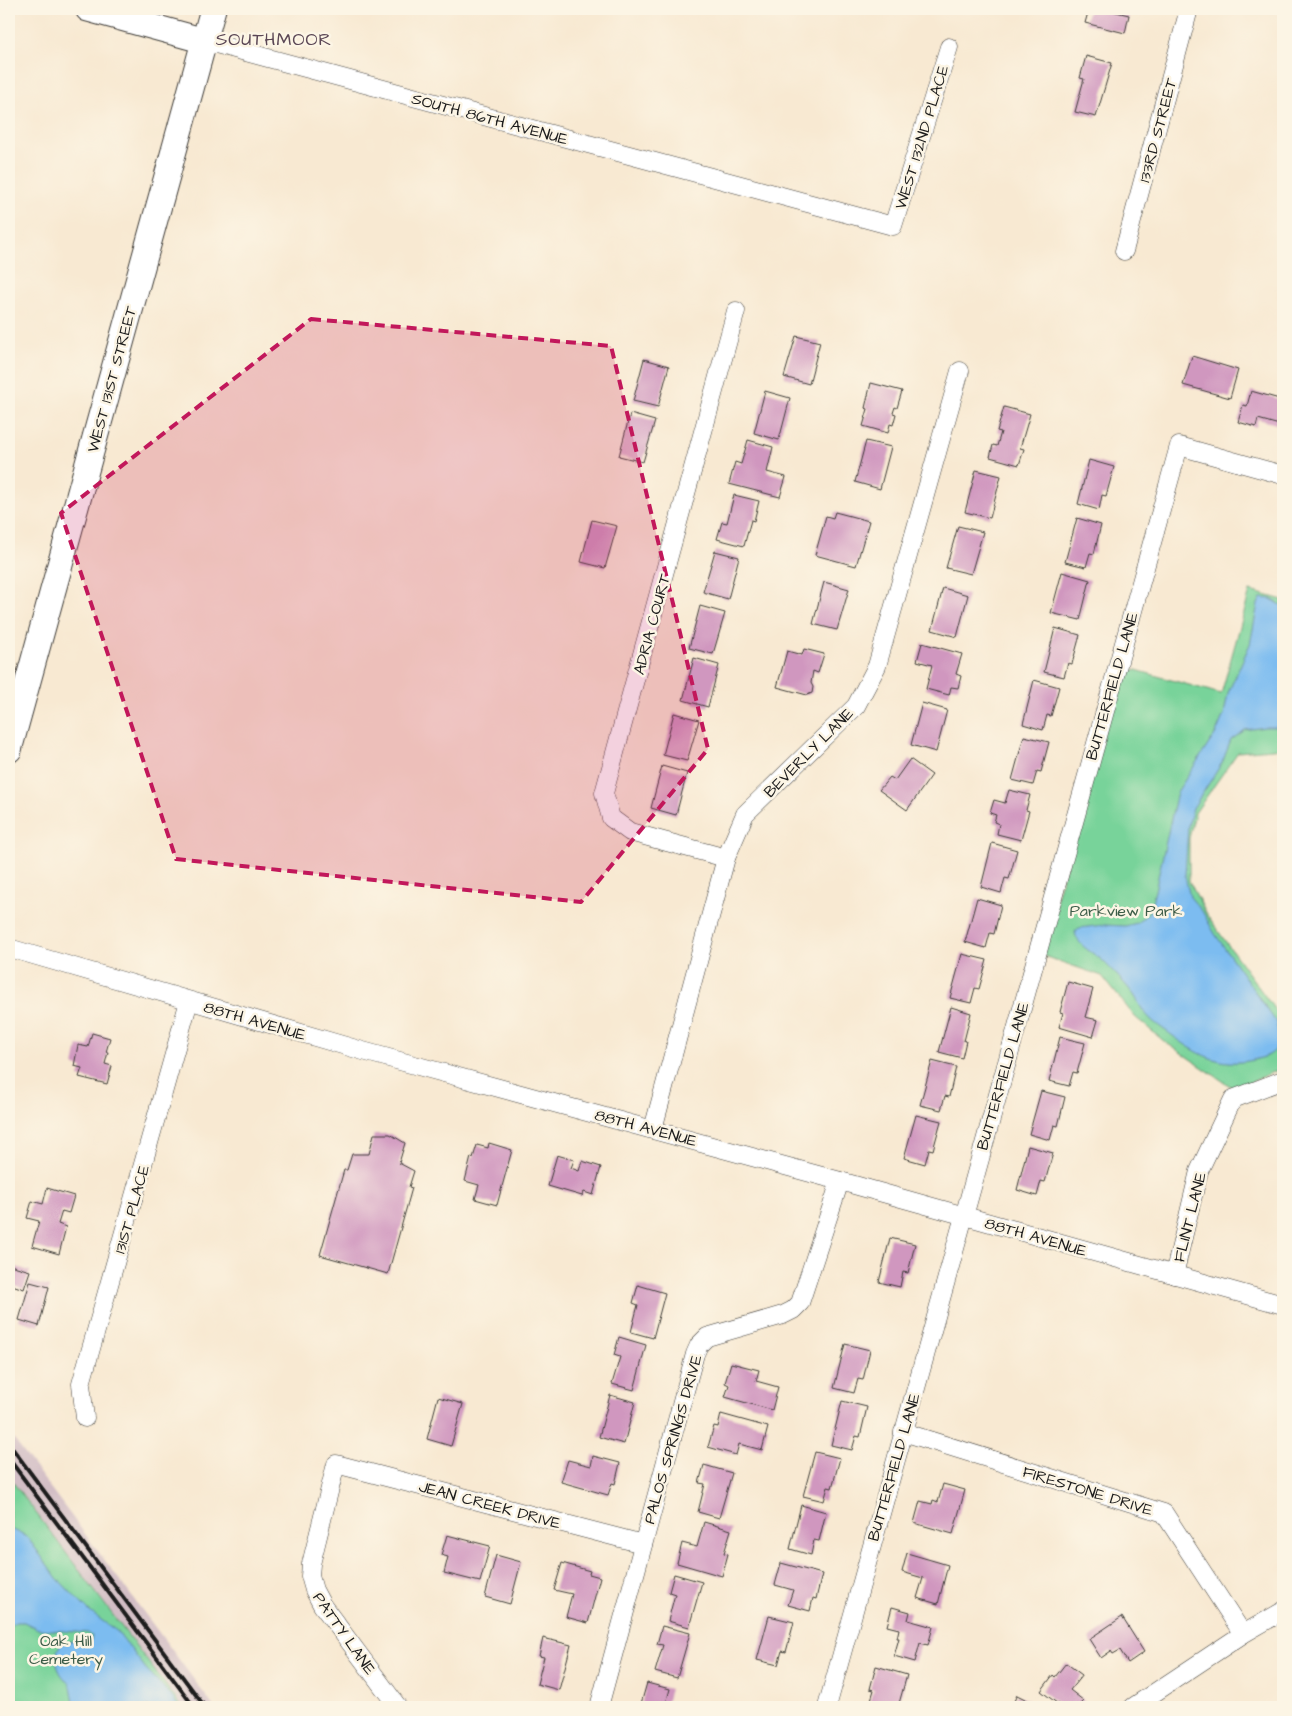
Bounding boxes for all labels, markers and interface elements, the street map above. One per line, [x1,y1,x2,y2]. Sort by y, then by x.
district label: SOUTHMOOR [216,27,332,52]
street label: WEST 132ND PLACE [890,62,955,212]
street label: 133RD STREET [1133,76,1182,185]
street label: SOUTH 86TH AVENUE [409,88,571,151]
street label: WEST 131ST STREET [82,304,142,455]
street label: ADRIA COURT [628,571,676,677]
street label: BUTTERFIELD LANE [1080,609,1144,763]
street label: BEVERLY LANE [759,703,859,802]
park label: Parkview Park [1070,900,1183,922]
street label: 88TH AVENUE [201,996,309,1046]
street label: BUTTERFIELD LANE [971,999,1035,1153]
street label: 88TH AVENUE [592,1104,700,1152]
street label: 131ST PLACE [109,1162,155,1256]
street label: FLINT LANE [1168,1170,1212,1264]
street label: 88TH AVENUE [982,1212,1090,1262]
street label: PALOS SPRINGS DRIVE [638,1352,708,1526]
street label: BUTTERFIELD LANE [862,1390,926,1544]
street label: FIRESTONE DRIVE [1020,1461,1156,1521]
street label: JEAN CREEK DRIVE [416,1475,564,1535]
street label: PATTY LANE [308,1588,381,1680]
park label: Oak Hill Cemetery [29,1630,103,1671]

